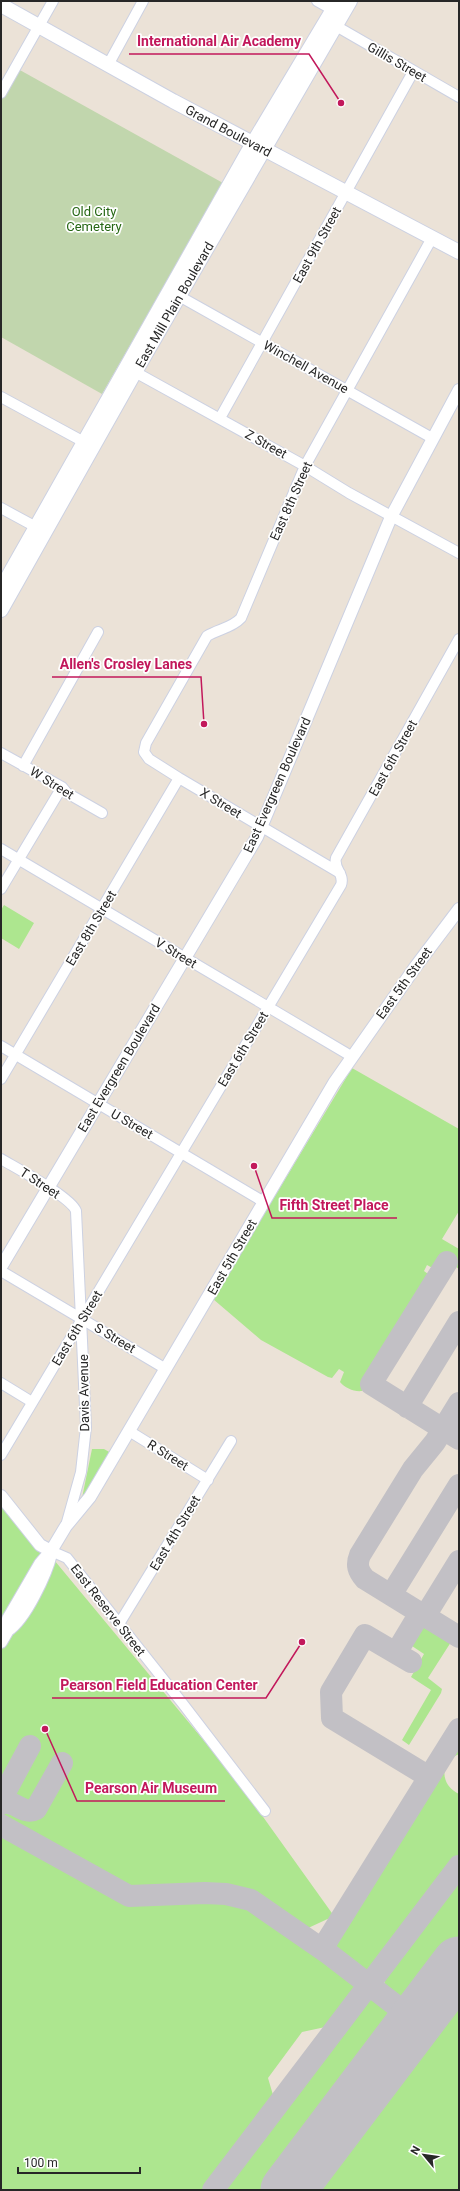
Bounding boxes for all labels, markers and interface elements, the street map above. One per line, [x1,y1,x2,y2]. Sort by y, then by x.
callout: International Air Academy [129,28,309,54]
text: International Air Academy [137,33,302,49]
street label: Gillis Street [365,39,429,85]
street label: Grand Boulevard [183,102,274,159]
park label: Old City Cemetery [66,204,122,234]
street label: East 9th Street [290,204,344,286]
street label: East Mill Plain Boulevard [132,239,216,370]
street label: Winchell Avenue [261,337,351,397]
street label: Z Street [243,426,289,462]
street label: East 8th Street [267,459,315,543]
callout: Allen's Crosley Lanes [52,651,201,677]
text: Allen's Crosley Lanes [60,656,192,672]
street label: East Evergreen Boulevard [240,715,314,855]
street label: East 6th Street [366,717,420,799]
street label: W Street [27,764,77,802]
street label: X Street [198,785,244,821]
street label: East 8th Street [63,888,119,968]
street label: V Street [153,935,199,971]
street label: East 5th Street [373,944,435,1022]
street label: East Evergreen Boulevard [75,1001,163,1135]
street label: East 6th Street [215,1009,271,1089]
street label: U Street [108,1106,156,1142]
street label: T Street [17,1164,63,1202]
callout: Fifth Street Place [272,1192,397,1218]
text: Fifth Street Place [279,1197,389,1213]
street label: East 5th Street [204,1216,260,1298]
street label: East 6th Street [49,1288,105,1368]
street label: S Street [92,1320,138,1356]
street label: Davis Avenue [76,1354,92,1432]
street label: R Street [145,1437,191,1473]
street label: East 4th Street [147,1493,203,1573]
street label: East Reserve Street [68,1561,148,1659]
callout: Pearson Field Education Center [52,1672,266,1698]
text: Pearson Field Education Center [60,1677,258,1693]
callout: Pearson Air Museum [77,1775,225,1801]
text: Pearson Air Museum [85,1780,217,1796]
north arrow [404,2135,444,2175]
text: N [408,2144,423,2157]
scale bar [18,2149,140,2175]
text: 100 m [24,2156,58,2170]

